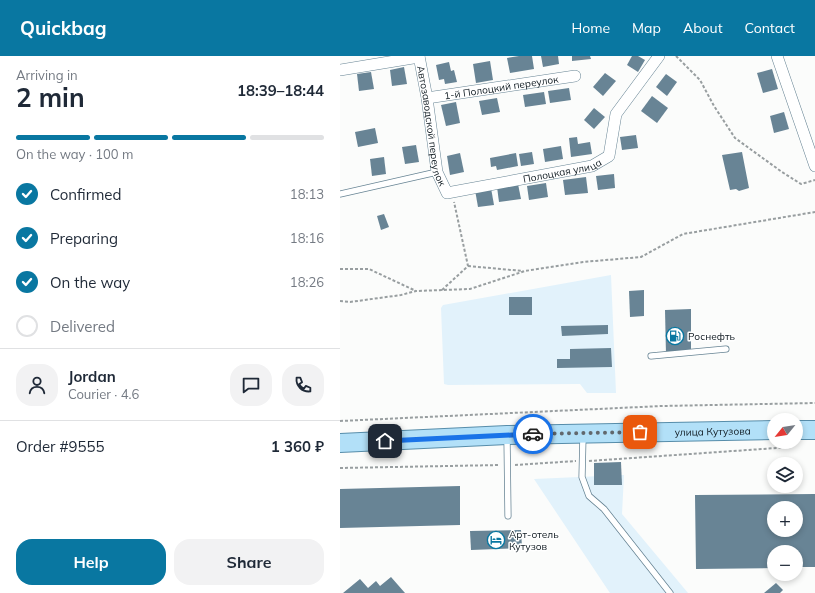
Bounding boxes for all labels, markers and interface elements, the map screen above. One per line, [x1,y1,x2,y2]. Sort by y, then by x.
text: Quickbag [20,16,107,40]
text: Home [571,19,610,37]
text: Map [632,19,661,37]
text: About [683,19,723,37]
text: Contact [745,19,795,37]
street label: Автозаводской переулок [414,65,449,189]
text: Arriving in [16,67,78,83]
street label: 1-й Полоцкий переулок [443,72,560,102]
text: 2 min [16,81,85,114]
text: 18:39–18:44 [237,81,324,100]
text: On the way · 100 m [16,146,133,162]
street label: Полоцкая улица [522,156,604,186]
icon: check [16,183,38,205]
text: Confirmed [50,185,121,204]
text: 18:13 [290,186,324,202]
icon: check [16,227,38,249]
text: Preparing [50,229,118,248]
text: 18:16 [290,230,324,246]
icon: check [16,271,38,293]
text: On the way [50,273,130,292]
text: 18:26 [290,274,324,290]
text: Delivered [50,317,115,336]
fuel station icon: Роснефть [665,326,685,346]
place label: Роснефть [688,330,735,343]
button: person [16,364,58,406]
button: chat [230,364,272,406]
button: phone [282,364,324,406]
text: Jordan [68,367,116,386]
text: Courier · 4.6 [68,386,139,402]
north arrow [767,413,803,449]
map controls [767,413,803,581]
courier [513,414,553,454]
pin [623,415,657,449]
icon: bag [629,421,651,443]
icon: car [522,423,544,445]
pin [368,424,402,458]
street label: улица Кутузова [675,424,751,439]
icon: home [374,430,396,452]
text: Order #9555 [16,437,104,456]
text: 1 360 ₽ [271,437,324,456]
button: layers [767,457,803,493]
button: + [767,501,803,537]
place label: Арт-отель Кутузов [509,528,559,553]
hotel icon: Арт-отель Кутузов [486,530,506,550]
button: Help [16,539,166,585]
button: Share [174,539,324,585]
button: − [767,545,803,581]

